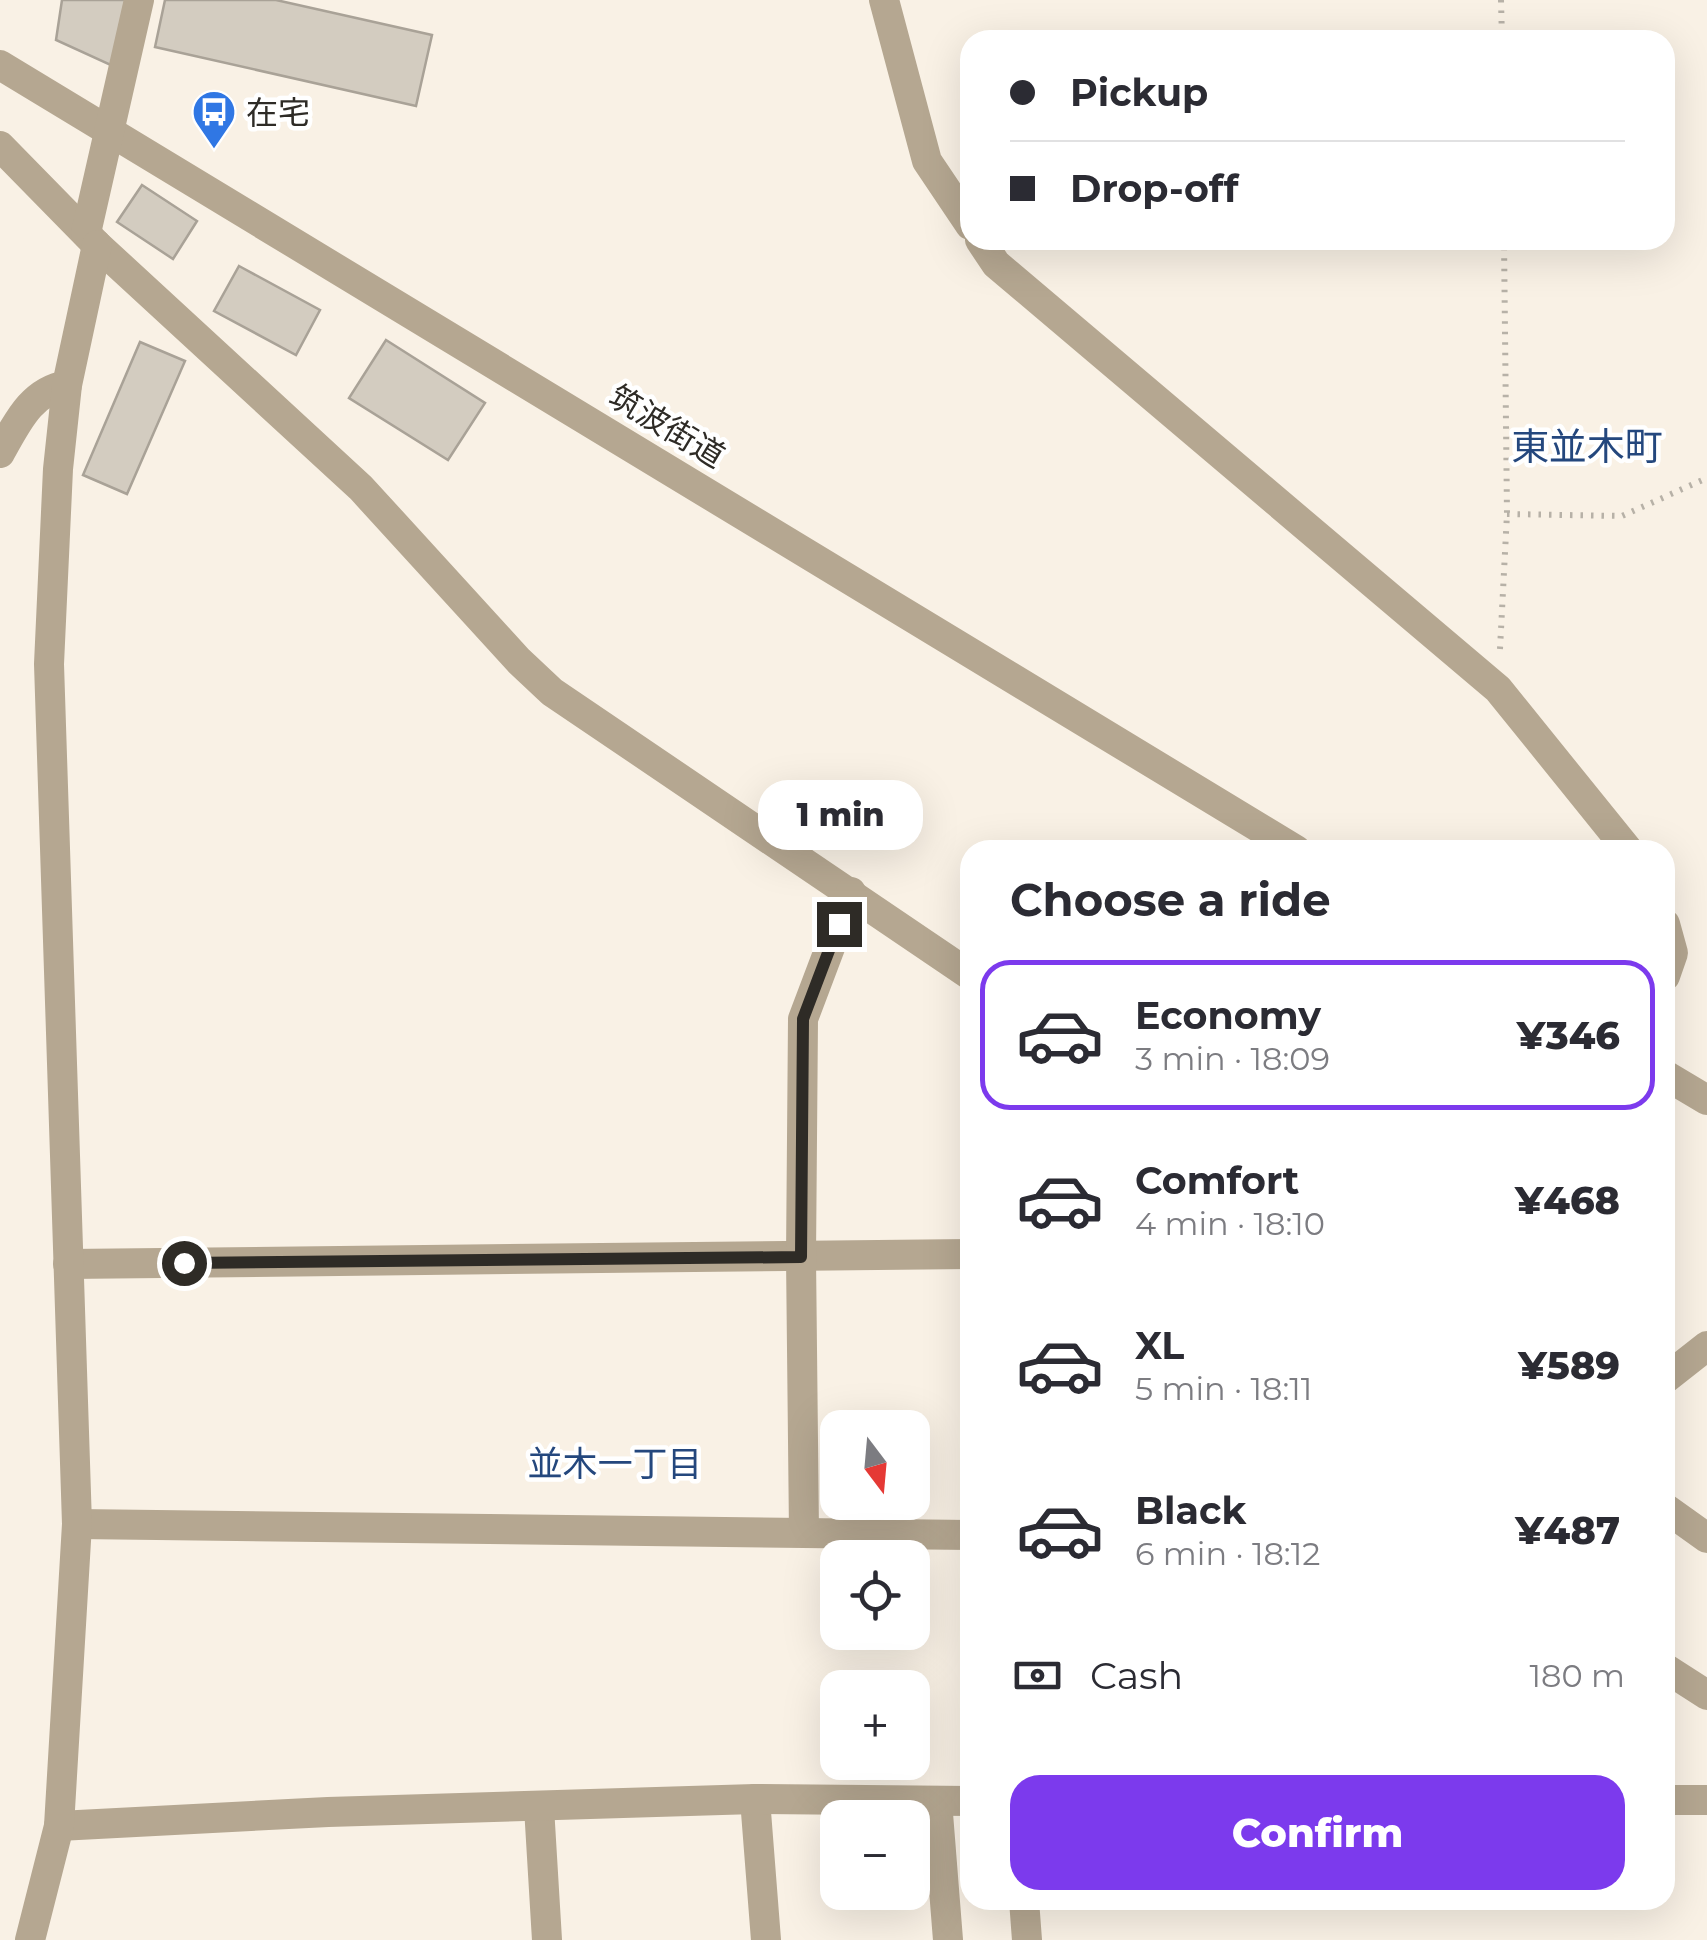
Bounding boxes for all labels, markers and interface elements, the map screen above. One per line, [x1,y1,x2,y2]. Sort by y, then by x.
text: Pickup [1070,69,1208,116]
bus stop icon: 在宅 [191,89,237,150]
place label: 在宅 [246,93,310,132]
text: Drop-off [1070,165,1239,212]
street label: 筑波街道 [602,376,732,476]
district label: 東並木町 [1511,423,1663,470]
callout: 1 min [756,779,922,849]
text: 1 min [796,795,885,834]
text: Choose a ride [1010,872,1331,927]
route end [817,902,862,947]
icon: car [1015,990,1105,1080]
text: Economy [1135,992,1321,1039]
text: ¥346 [1517,1012,1620,1059]
text: 3 min · 18:09 [1135,1039,1330,1078]
icon: car [1015,1155,1105,1245]
text: Comfort [1135,1157,1299,1204]
text: ¥468 [1515,1177,1620,1224]
text: 4 min · 18:10 [1135,1204,1325,1243]
route start [162,1241,207,1286]
icon: car [1015,1320,1105,1410]
text: XL [1135,1322,1184,1369]
text: ¥589 [1518,1342,1620,1389]
text: 5 min · 18:11 [1135,1369,1312,1408]
north arrow [820,1410,930,1520]
map controls [820,1410,930,1910]
district label: 並木一丁目 [527,1442,703,1485]
icon: car [1015,1485,1105,1575]
text: Black [1135,1487,1246,1534]
text: ¥487 [1515,1507,1620,1554]
text: 6 min · 18:12 [1135,1534,1320,1573]
button: locate [820,1540,930,1650]
icon: cash [1010,1648,1065,1703]
text: Cash [1090,1652,1183,1699]
text: 180 m [1530,1656,1625,1695]
button: + [820,1670,930,1780]
button: Confirm [1010,1775,1625,1890]
button: − [820,1800,930,1910]

